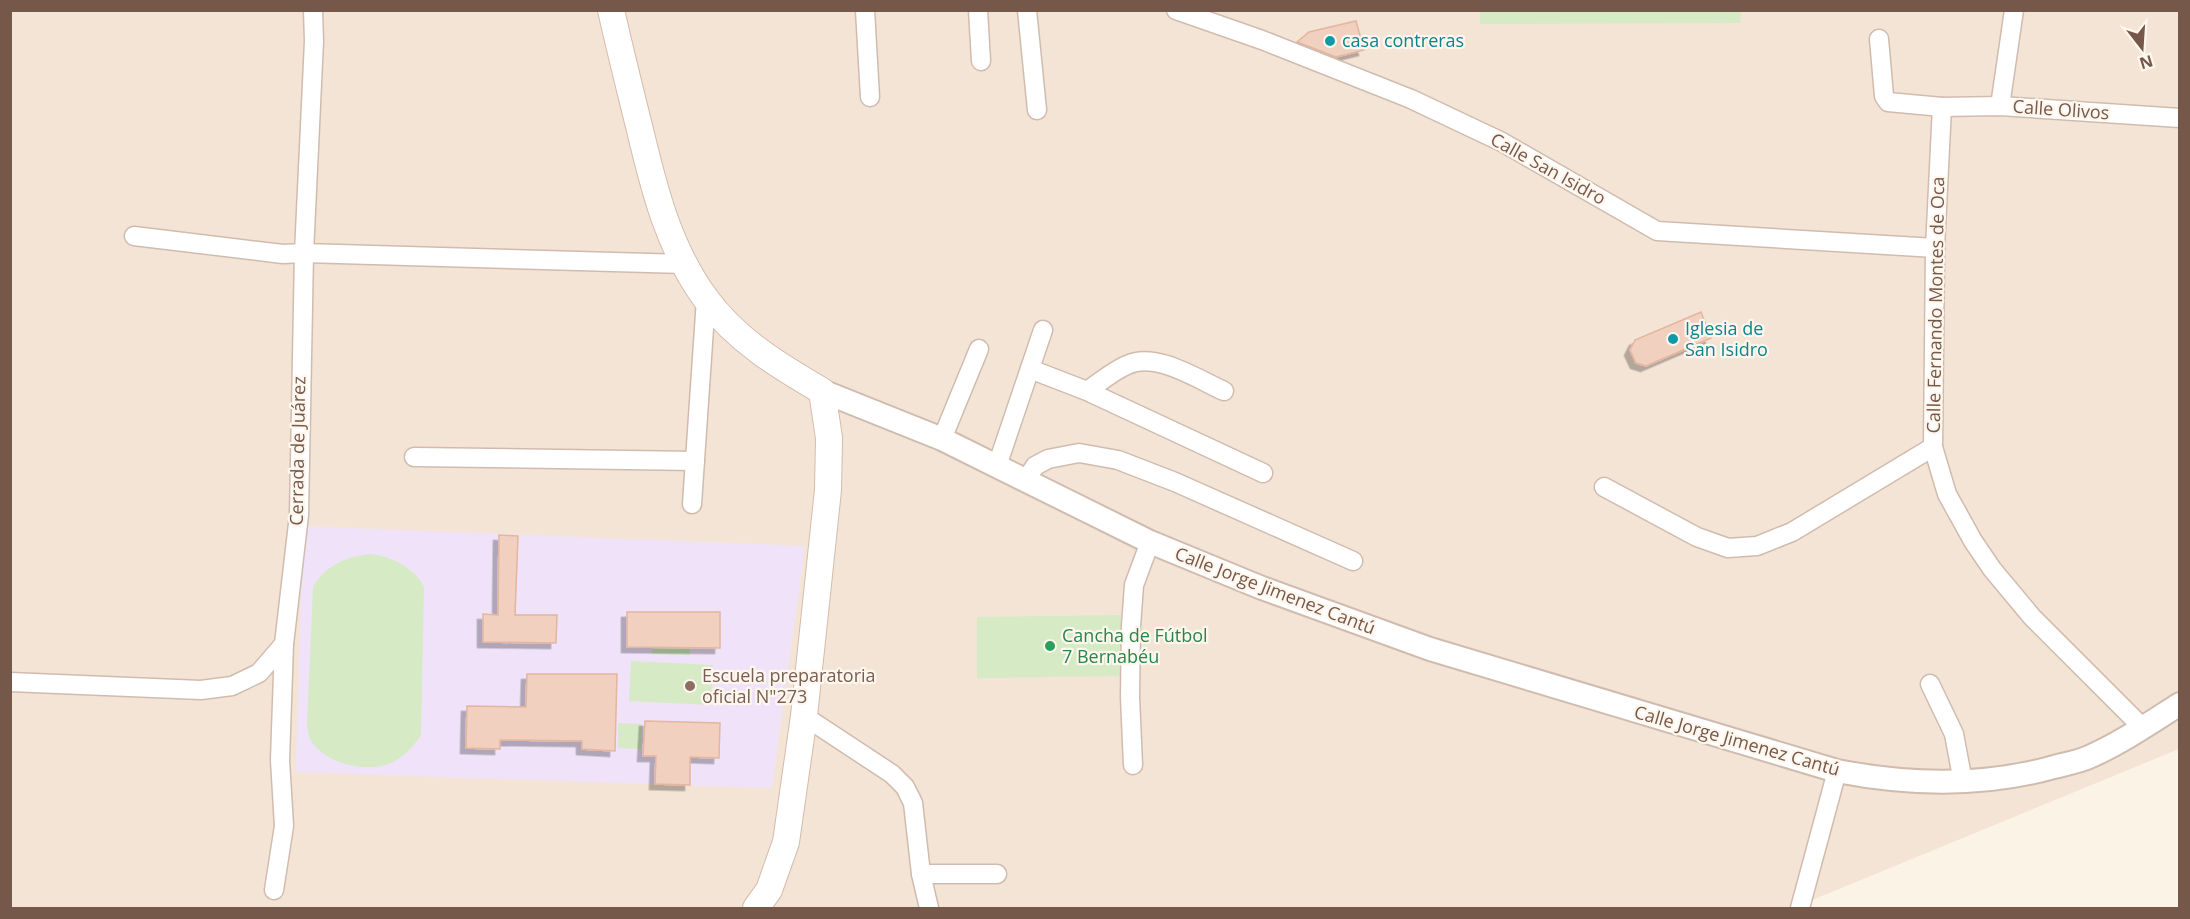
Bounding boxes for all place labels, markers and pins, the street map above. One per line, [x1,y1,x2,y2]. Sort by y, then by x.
place label: casa contreras [1342,28,1464,52]
marker: casa contreras [1323,34,1337,48]
place label: Iglesia de San Isidro [1685,316,1768,361]
marker: Iglesia de San Isidro [1666,332,1680,346]
place label: Cancha de Fútbol 7 Bernabéu [1062,623,1208,668]
marker: Cancha de Fútbol 7 Bernabéu [1043,639,1057,653]
place label: Escuela preparatoria oficial N"273 [702,663,876,708]
marker: Escuela preparatoria oficial N"273 [683,679,697,693]

